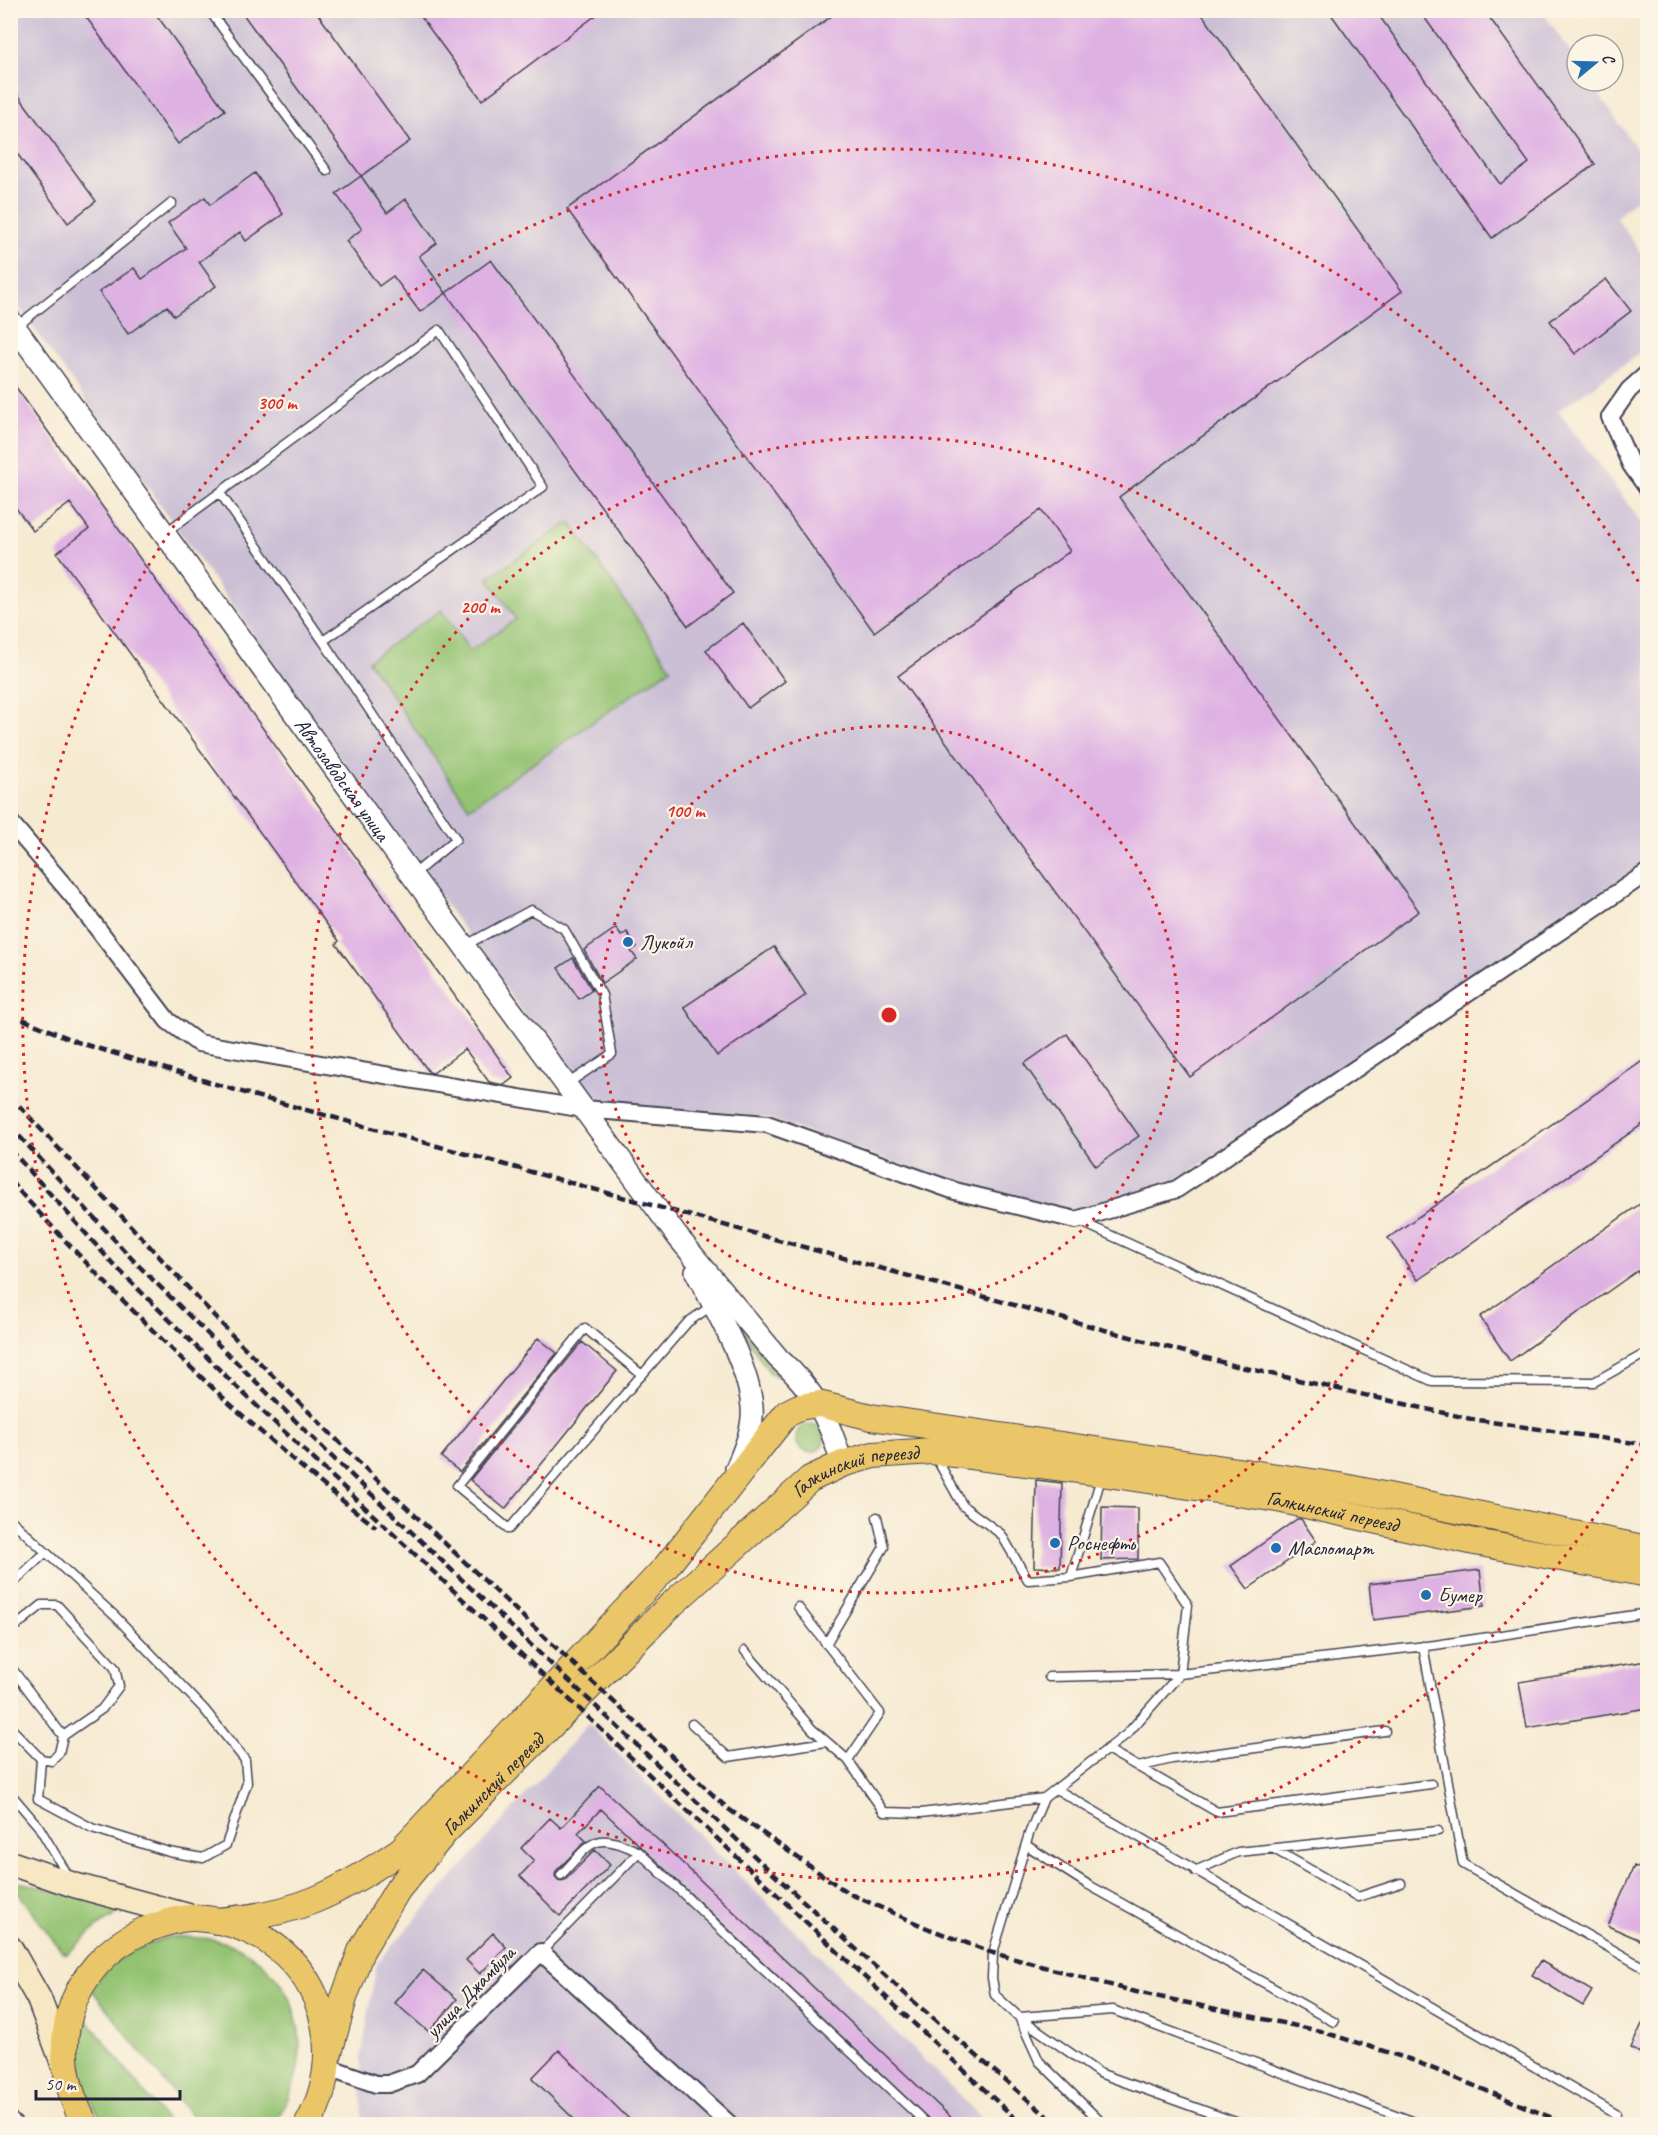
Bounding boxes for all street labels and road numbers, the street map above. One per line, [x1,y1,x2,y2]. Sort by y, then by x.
street label: Автозаводская улица [289,713,397,847]
street label: Галкинский переезд [786,1439,922,1503]
street label: Галкинский переезд [1265,1484,1404,1539]
street label: Галкинский переезд [436,1725,551,1841]
street label: улица Джамбула [418,1939,522,2045]

